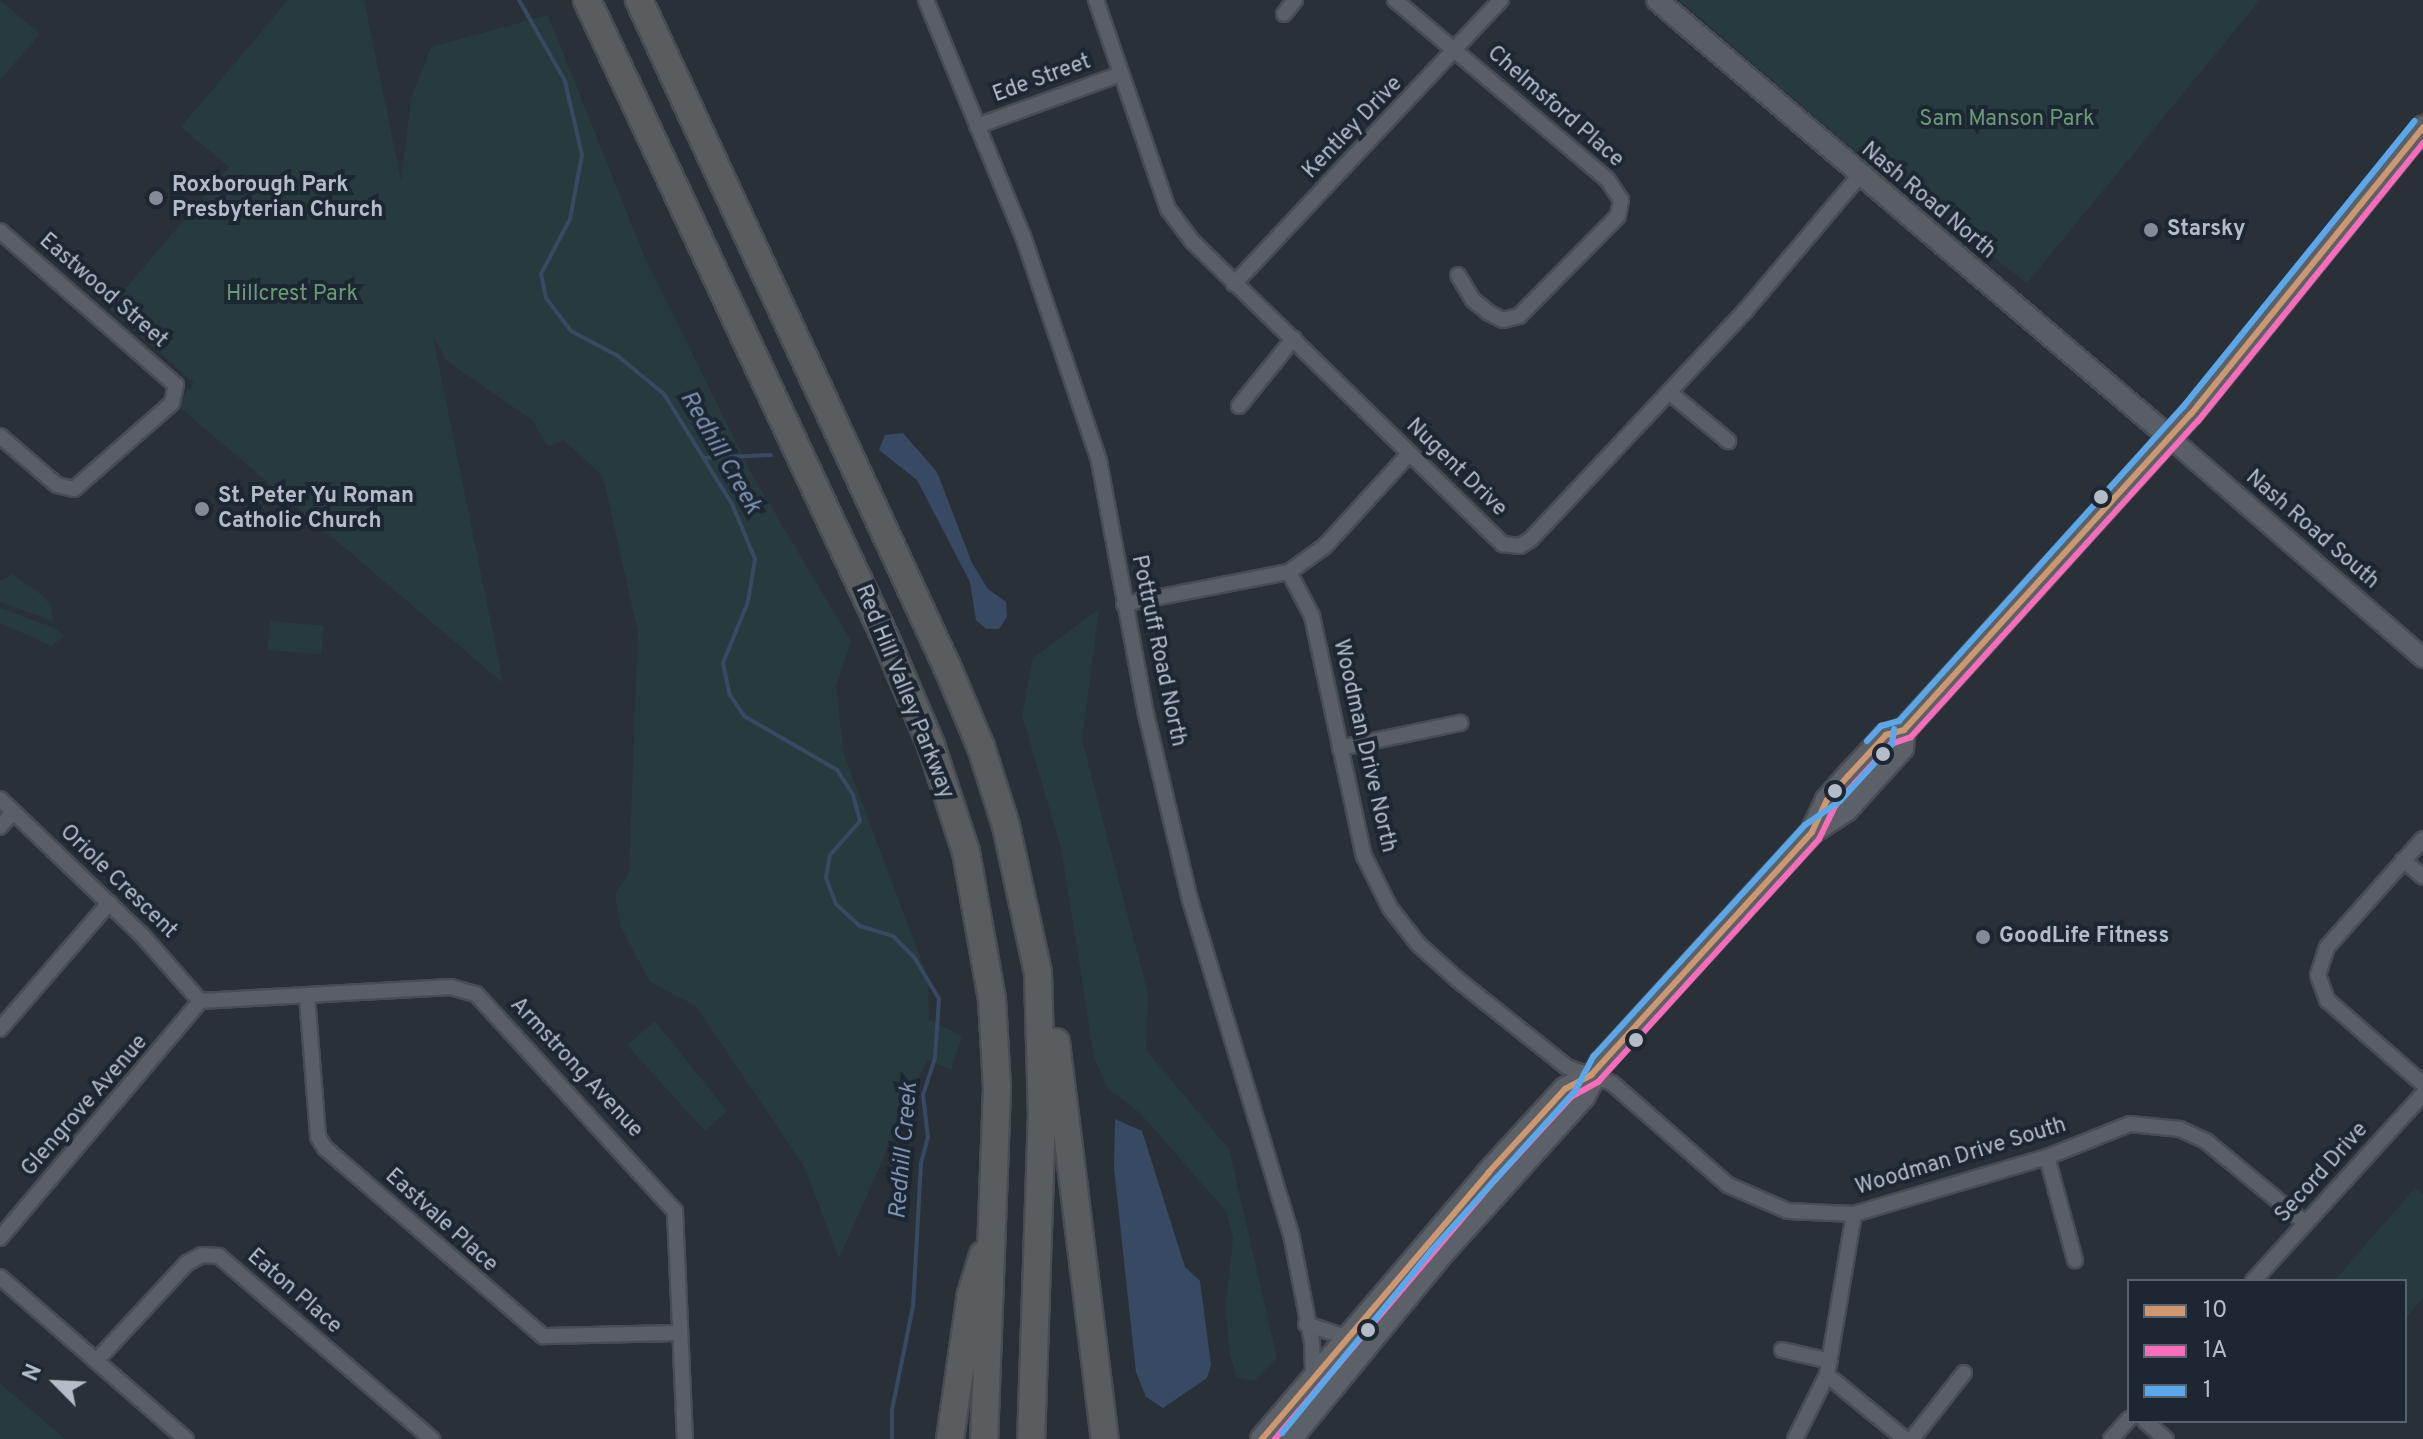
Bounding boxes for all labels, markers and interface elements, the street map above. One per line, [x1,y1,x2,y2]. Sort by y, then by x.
street label: Chelmsford Place [1481,41,1629,173]
street label: Ede Street [989,49,1095,109]
street label: Kentley Drive [1298,71,1408,185]
park label: Sam Manson Park [1919,107,2095,133]
street label: Nash Road North [1855,137,2001,265]
place label: Roxborough Park Presbyterian Church [172,172,383,224]
marker: Roxborough Park Presbyterian Church [147,189,165,207]
place label: Starsky [2167,217,2245,243]
marker: Starsky [2142,221,2160,239]
street label: Eastwood Street [33,228,173,354]
park label: Hillcrest Park [226,282,358,308]
water label: Redhill Creek [672,386,766,520]
street label: Nugent Drive [1400,413,1512,523]
street label: Nash Road South [2240,465,2384,595]
place label: St. Peter Yu Roman Catholic Church [218,483,415,534]
unlabelled marker [2093,489,2109,505]
marker: St. Peter Yu Roman Catholic Church [193,500,211,518]
street label: Pottruff Road North [1125,553,1191,749]
street label: Red Hill Valley Parkway [849,581,959,803]
street label: Woodman Drive North [1327,637,1401,855]
unlabelled marker [1875,746,1891,762]
unlabelled marker [1827,783,1843,799]
street label: Oriole Crescent [54,819,182,945]
place label: GoodLife Fitness [1999,924,2169,950]
marker: GoodLife Fitness [1974,928,1992,946]
street label: Armstrong Avenue [504,992,648,1144]
street label: Glengrove Avenue [16,1029,154,1183]
unlabelled marker [1628,1032,1644,1048]
water label: Redhill Creek [885,1081,925,1221]
street label: Woodman Drive South [1853,1112,2069,1202]
street label: Secord Drive [2270,1117,2374,1229]
street label: Eastvale Place [379,1164,503,1278]
street label: Eaton Place [241,1244,347,1340]
legend [2127,1279,2407,1423]
text: 10 [2203,1296,2227,1326]
unlabelled marker [1360,1322,1376,1338]
text: 1A [2203,1336,2228,1366]
north arrow [16,1343,96,1423]
text: N [18,1360,49,1386]
text: 1 [2203,1376,2212,1406]

